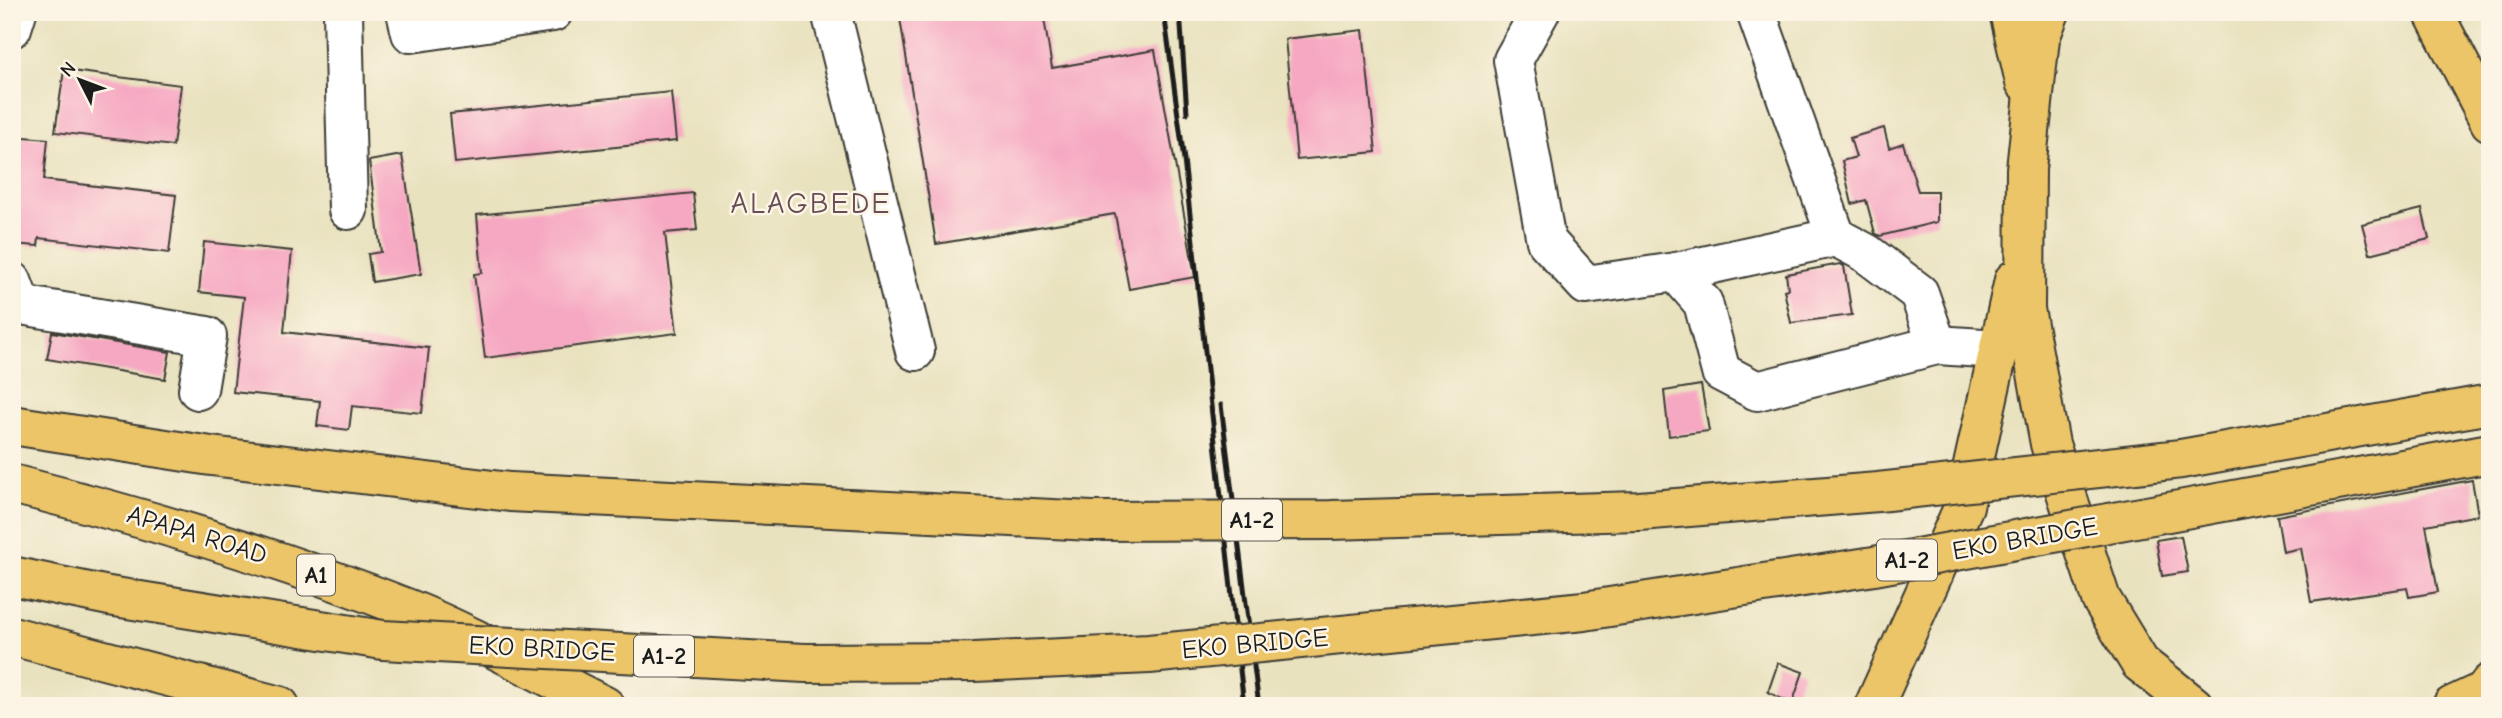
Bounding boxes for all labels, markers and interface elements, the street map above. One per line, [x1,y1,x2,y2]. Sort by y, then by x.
north arrow [46,46,116,116]
text: N [56,57,80,81]
district label: ALAGBEDE [731,186,891,221]
street label: APAPA ROAD [123,500,271,570]
road number: A1-2 [1222,500,1282,540]
street label: EKO BRIDGE [1950,511,2100,567]
road number: A1-2 [1877,540,1937,580]
road number: A1 [297,554,335,596]
street label: EKO BRIDGE [1180,623,1330,665]
street label: EKO BRIDGE [468,630,616,668]
road number: A1-2 [634,636,694,676]

